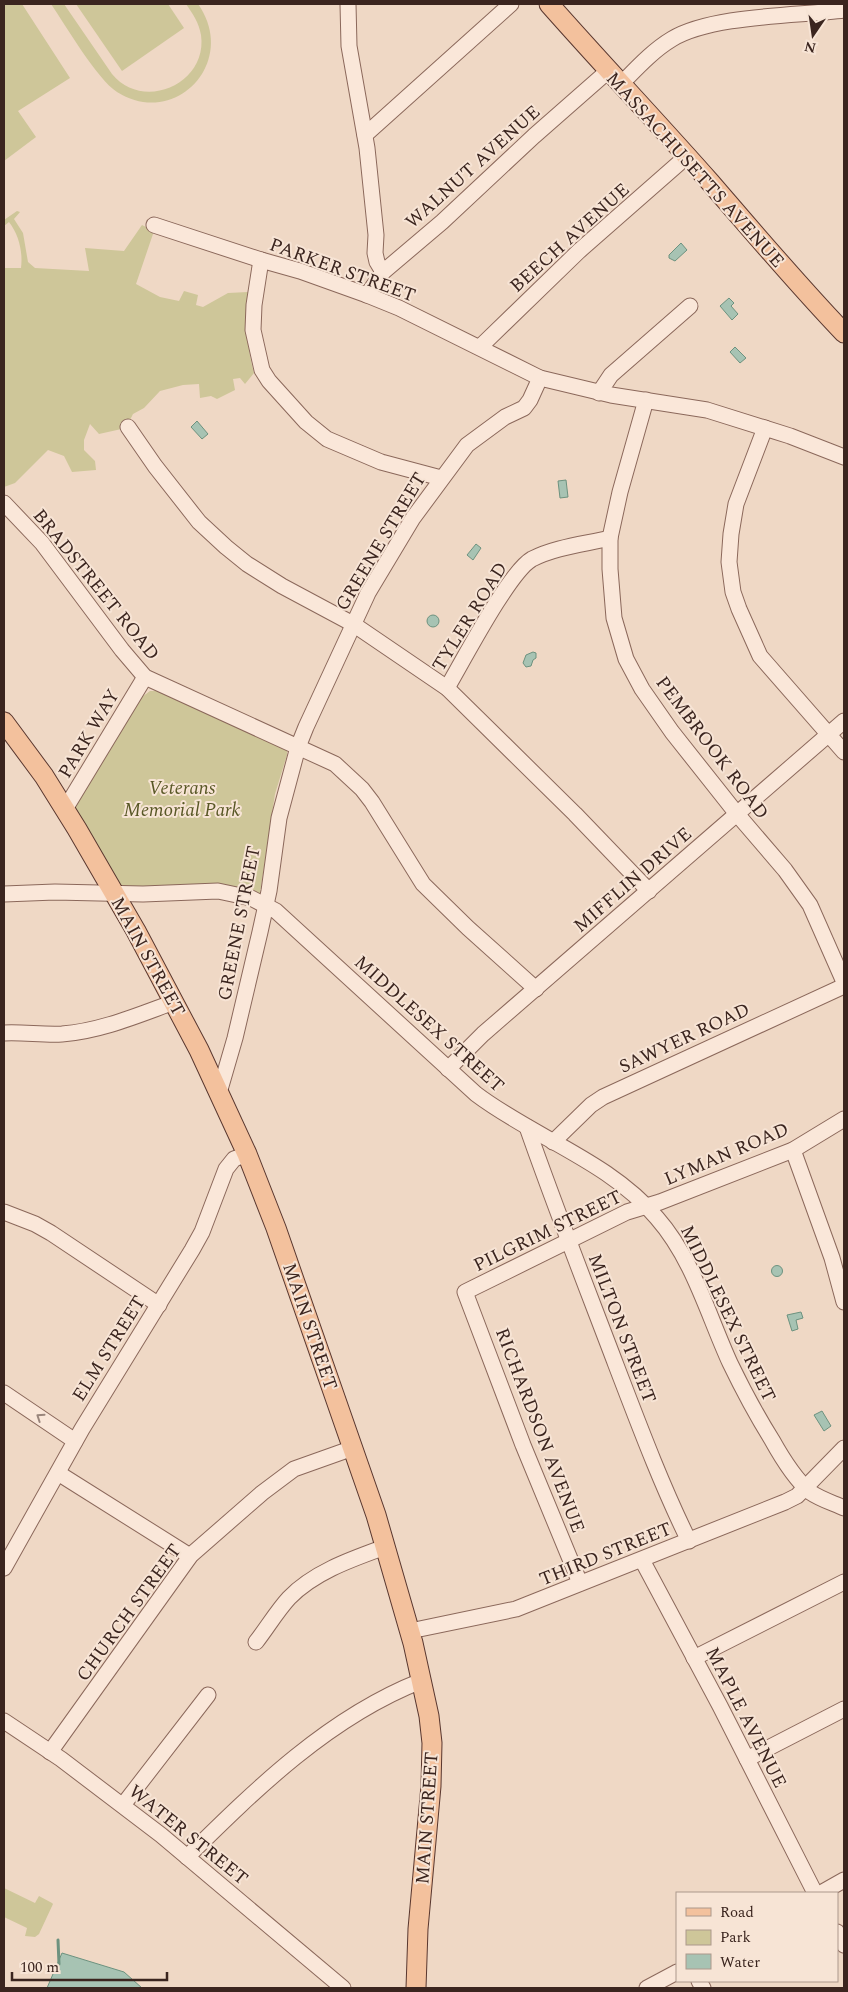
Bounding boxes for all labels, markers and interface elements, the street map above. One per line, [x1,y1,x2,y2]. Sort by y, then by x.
north arrow [788,10,838,60]
text: N [802,36,818,59]
street label: MASSACHUSETTS AVENUE [599,65,791,275]
street label: WALNUT AVENUE [399,98,547,236]
street label: BEECH AVENUE [503,176,637,300]
street label: PARKER STREET [265,230,420,310]
street label: GREENE STREET [328,467,434,617]
street label: BRADSTREET ROAD [25,503,166,667]
street label: TYLER ROAD [425,556,515,677]
street label: PEMBROOK ROAD [648,670,776,826]
street label: PARK WAY [51,683,127,784]
park label: Veterans Memorial Park [124,774,241,825]
street label: MIFFLIN DRIVE [567,820,699,940]
street label: GREENE STREET [210,843,269,1003]
street label: MAIN STREET [103,892,193,1022]
street label: MIDDLESEX STREET [347,949,511,1100]
street label: SAWYER ROAD [614,995,755,1081]
street label: LYMAN ROAD [660,1115,793,1194]
street label: PILGRIM STREET [468,1183,627,1280]
street label: MIDDLESEX STREET [672,1220,783,1407]
street label: MILTON STREET [580,1250,663,1407]
street label: MAIN STREET [274,1259,345,1394]
street label: ELM STREET [65,1290,153,1408]
street label: RICHARDSON AVENUE [487,1324,592,1537]
one-way arrow [36,1414,45,1423]
street label: THIRD STREET [535,1515,676,1594]
street label: CHURCH STREET [69,1538,189,1688]
street label: MAPLE AVENUE [697,1642,794,1793]
street label: MAIN STREET [408,1751,447,1885]
street label: WATER STREET [122,1778,254,1893]
legend [676,1892,838,1982]
text: Road [720,1901,754,1924]
text: Park [720,1926,751,1949]
scale bar [12,1950,168,1982]
text: Water [720,1951,760,1974]
text: 100 m [20,1956,59,1979]

